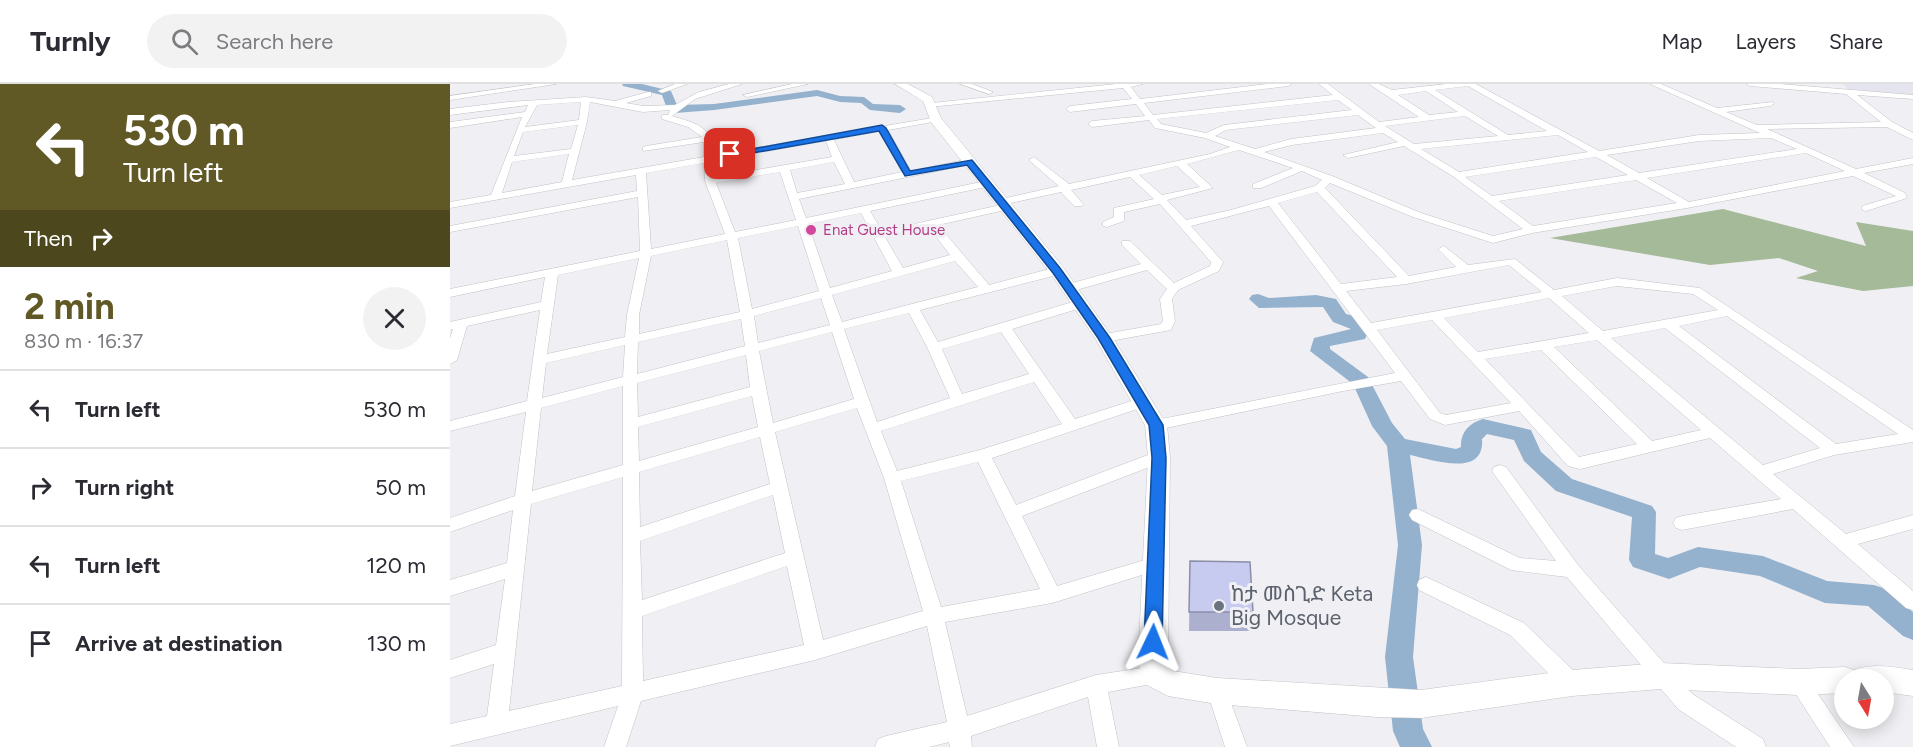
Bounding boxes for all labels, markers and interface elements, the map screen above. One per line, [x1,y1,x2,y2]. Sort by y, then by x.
search box [147,14,567,68]
text: Turnly [30,24,111,58]
icon: search [168,25,201,58]
text: Search here [216,28,333,55]
text: Map [1662,29,1702,54]
text: Layers [1735,29,1796,54]
text: Share [1829,29,1883,54]
text: 530 m [123,105,245,156]
icon: left [24,108,102,186]
pin [704,128,755,179]
icon: arrive [713,137,746,170]
text: Turn left [123,156,223,189]
place label: Enat Guest House [823,221,945,239]
icon: right [85,222,118,255]
marker: Enat Guest House [804,223,818,237]
text: Then [24,225,73,252]
text: 2 min [24,285,115,328]
button: close [363,287,426,350]
text: 830 m · 16:37 [24,329,143,353]
icon: left [24,393,57,426]
text: Turn left [75,396,161,423]
text: 530 m [363,396,426,423]
icon: right [24,471,57,504]
text: Turn right [75,474,174,501]
text: 50 m [375,474,426,501]
icon: left [24,549,57,582]
text: Turn left [75,552,161,579]
text: 120 m [366,552,426,579]
place label: ከታ መስጊድ Keta Big Mosque [1231,581,1373,630]
marker: ከታ መስጊድ Keta Big Mosque [1212,599,1226,613]
position arrow [1121,610,1185,674]
icon: arrive [24,627,57,660]
text: Arrive at destination [75,630,283,657]
text: 130 m [367,630,426,657]
north arrow [1834,669,1894,729]
map controls [1834,669,1894,729]

